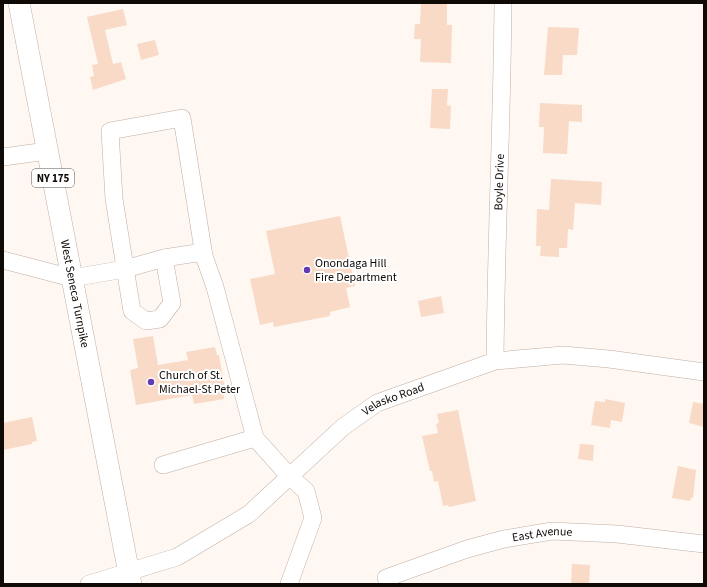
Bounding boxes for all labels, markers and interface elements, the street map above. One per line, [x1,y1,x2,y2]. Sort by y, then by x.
street label: Boyle Drive [490,153,509,211]
road number: NY 175 [32,169,74,187]
street label: West Seneca Turnpike [56,238,93,349]
place label: Onondaga Hill Fire Department [315,255,397,286]
marker: Onondaga Hill Fire Department [302,265,312,275]
place label: Church of St. Michael-St Peter [159,367,241,398]
marker: Church of St. Michael-St Peter [146,377,156,387]
street label: Velasko Road [359,379,427,420]
street label: East Avenue [511,523,573,547]

